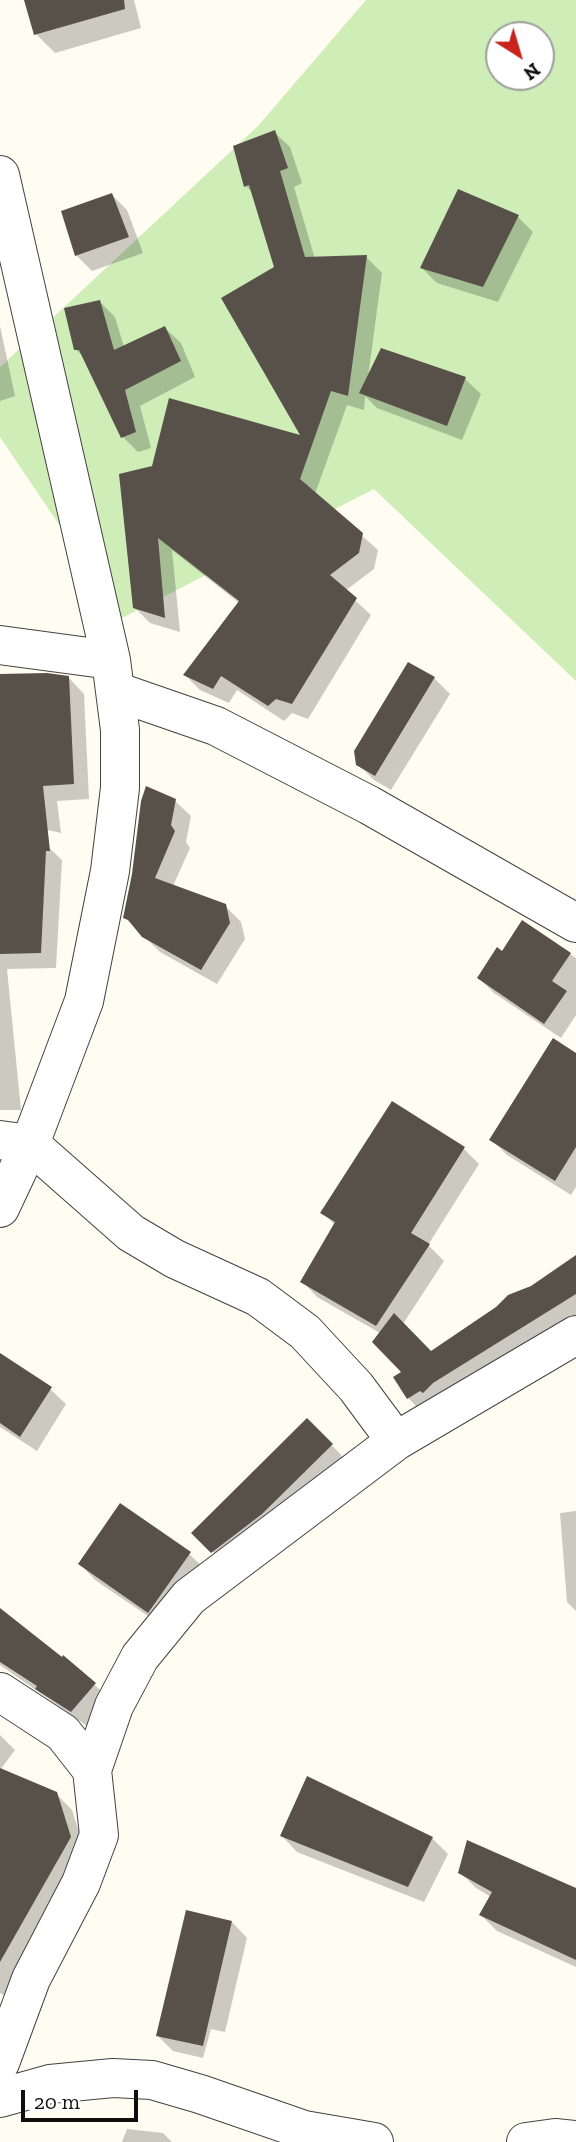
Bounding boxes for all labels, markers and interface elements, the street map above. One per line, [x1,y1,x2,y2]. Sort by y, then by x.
north arrow [485,21,555,91]
text: N [519,58,544,85]
scale bar [24,2076,142,2120]
text: 20 m [34,2089,80,2114]

